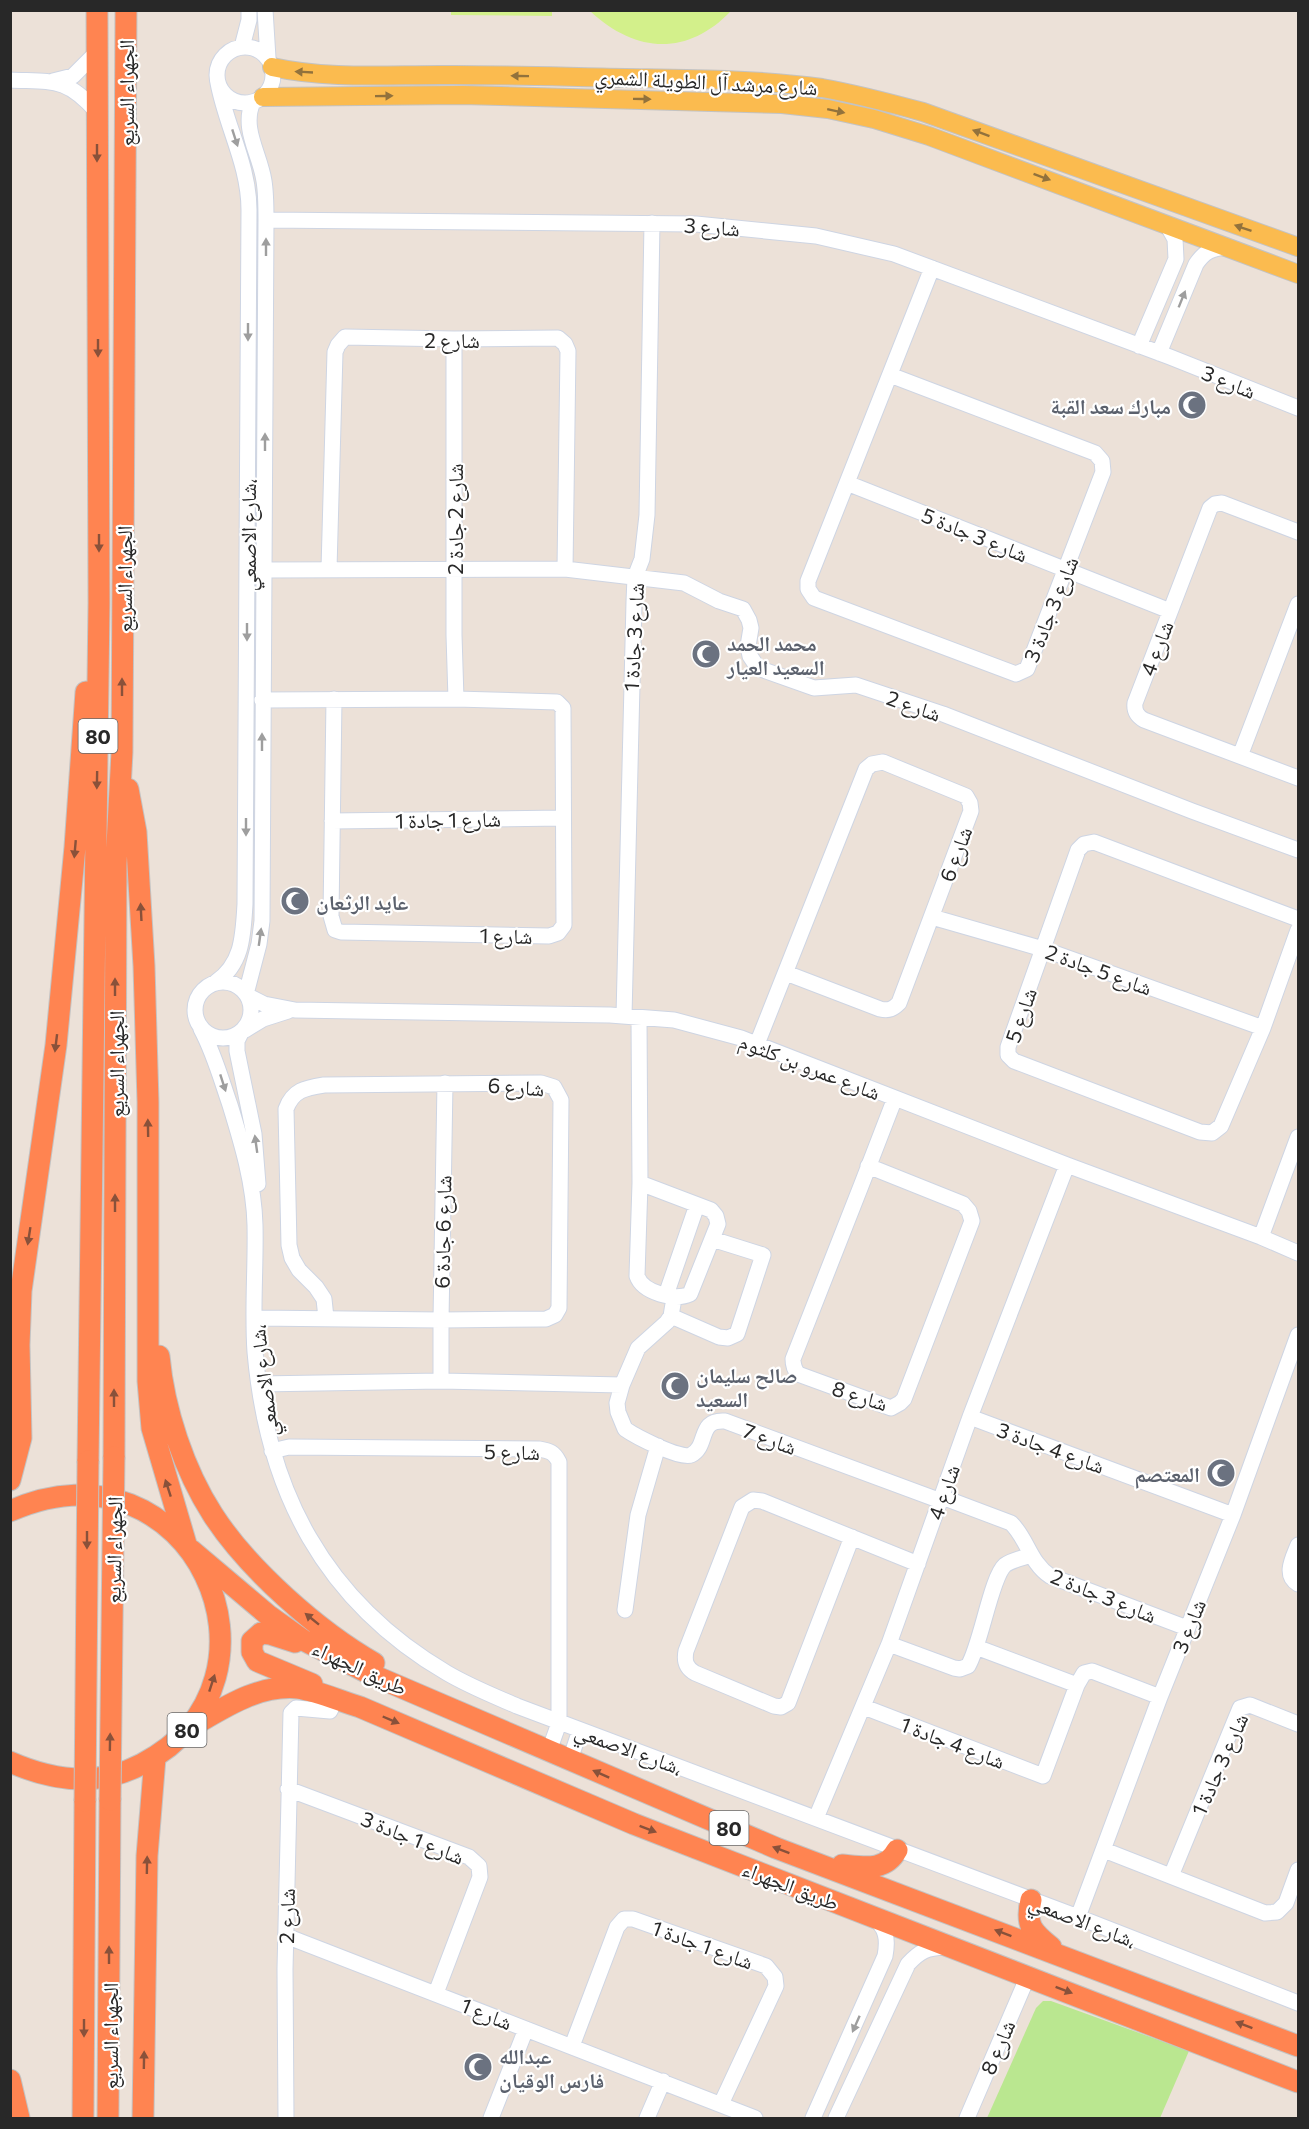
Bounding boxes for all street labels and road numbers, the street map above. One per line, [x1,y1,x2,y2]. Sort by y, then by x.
street label: الجهراء السريع [113,39,140,147]
street label: شارع مرشد آل الطويلة الشمري [594,63,818,105]
street label: شارع 3 [683,212,741,242]
street label: شارع 2 [424,327,480,354]
street label: شارع 3 [1198,359,1260,405]
street label: شارع 2 جادة 2 [442,463,469,575]
street label: شارع الاصمعي، [235,479,265,591]
street label: شارع 3 جادة 5 [918,501,1032,568]
street label: الجهراء السريع [111,525,138,633]
street label: شارع 3 جادة 3 [1017,552,1084,666]
street label: شارع 3 جادة 1 [618,582,650,692]
street label: شارع 4 [1134,617,1180,680]
street label: شارع 2 [883,684,944,728]
road number: 80 [78,719,118,753]
street label: شارع 1 جادة 1 [395,806,501,834]
street label: شارع 6 [934,823,978,886]
street label: شارع 1 [479,922,533,950]
street label: شارع 5 جادة 2 [1042,938,1156,1002]
street label: شارع 5 [999,984,1043,1046]
street label: الجهراء السريع [103,1010,130,1118]
street label: شارع عمرو بن كلثوم [735,1028,884,1107]
street label: شارع 6 [487,1072,545,1102]
street label: شارع 6 جادة 6 [429,1175,457,1289]
street label: شارع الاصمعي، [244,1323,288,1438]
street label: شارع 8 [829,1375,891,1417]
street label: شارع 4 جادة 3 [993,1416,1108,1480]
street label: شارع 7 [739,1417,800,1461]
street label: شارع 5 [484,1438,540,1466]
street label: شارع 4 [922,1461,966,1523]
street label: الجهراء السريع [100,1496,128,1604]
street label: شارع 3 جادة 2 [1047,1563,1160,1629]
street label: شارع 3 [1166,1595,1212,1657]
street label: طريق الجهراء [308,1634,411,1702]
street label: شارع 3 جادة 1 [1185,1709,1254,1820]
street label: شارع 4 جادة 1 [897,1711,1009,1775]
road number: 80 [168,1713,207,1747]
street label: شارع الاصمعي، [570,1717,686,1784]
street label: شارع 1 جادة 3 [357,1805,468,1871]
road number: 80 [710,1811,748,1845]
street label: طريق الجهراء [739,1855,843,1917]
street label: شارع 2 [273,1888,301,1944]
street label: شارع الاصمعي، [1024,1888,1140,1957]
street label: شارع 1 جادة 1 [648,1914,757,1976]
street label: الجهراء السريع [97,1982,124,2090]
street label: شارع 1 [457,1991,516,2036]
street label: شارع 8 [974,2016,1021,2079]

